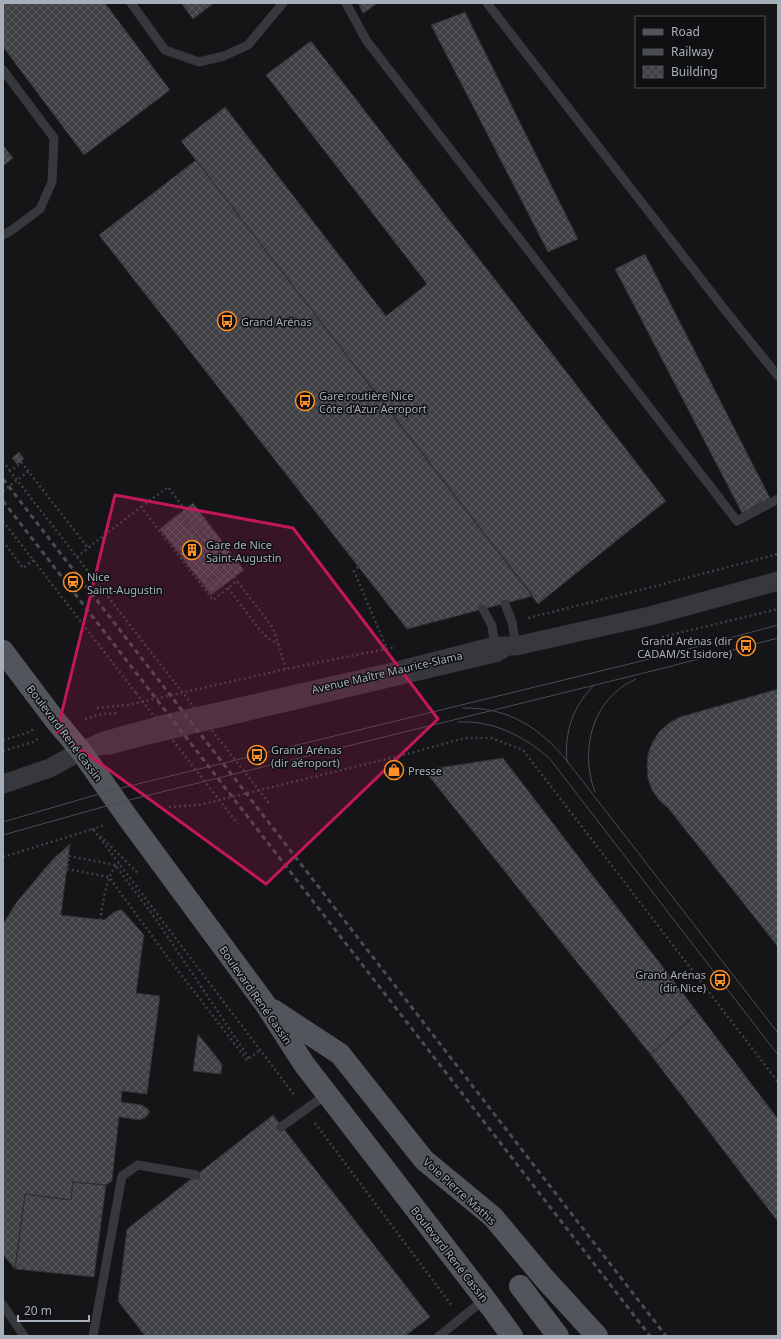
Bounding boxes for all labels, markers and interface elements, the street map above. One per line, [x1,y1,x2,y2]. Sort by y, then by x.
legend [635,16,765,88]
text: Road [671,23,700,40]
text: Railway [671,43,715,60]
text: Building [671,63,718,80]
bus stop icon: Grand Arénas [216,310,238,332]
place label: Grand Arénas [241,314,312,329]
place label: Gare routière Nice Côte d'Azur Aeroport [319,388,427,416]
bus stop icon: Gare routière Nice Côte d'Azur Aeroport [294,390,316,412]
place label: Gare de Nice Saint-Augustin [206,537,282,565]
building icon: Gare de Nice Saint-Augustin [181,539,203,561]
place label: Nice Saint-Augustin [87,569,163,597]
station icon: Nice Saint-Augustin [62,571,84,593]
place label: Grand Arénas (dir CADAM/St Isidore) [637,633,732,661]
bus stop icon: Grand Arénas (dir CADAM/St Isidore) [735,635,757,657]
street label: Avenue Maître Maurice-Slama [310,647,464,697]
street label: Boulevard René Cassin [24,682,106,784]
place label: Grand Arénas (dir aéroport) [271,742,342,770]
bus stop icon: Grand Arénas (dir aéroport) [246,744,268,766]
shop icon: Presse [383,759,405,781]
place label: Presse [408,763,442,778]
street label: Boulevard René Cassin [216,943,296,1047]
place label: Grand Arénas (dir Nice) [635,967,706,995]
bus stop icon: Grand Arénas (dir Nice) [709,969,731,991]
street label: Voie Pierre Mathis [420,1154,500,1228]
street label: Boulevard René Cassin [408,1203,492,1305]
scale bar [18,1297,89,1323]
text: 20 m [24,1302,52,1319]

